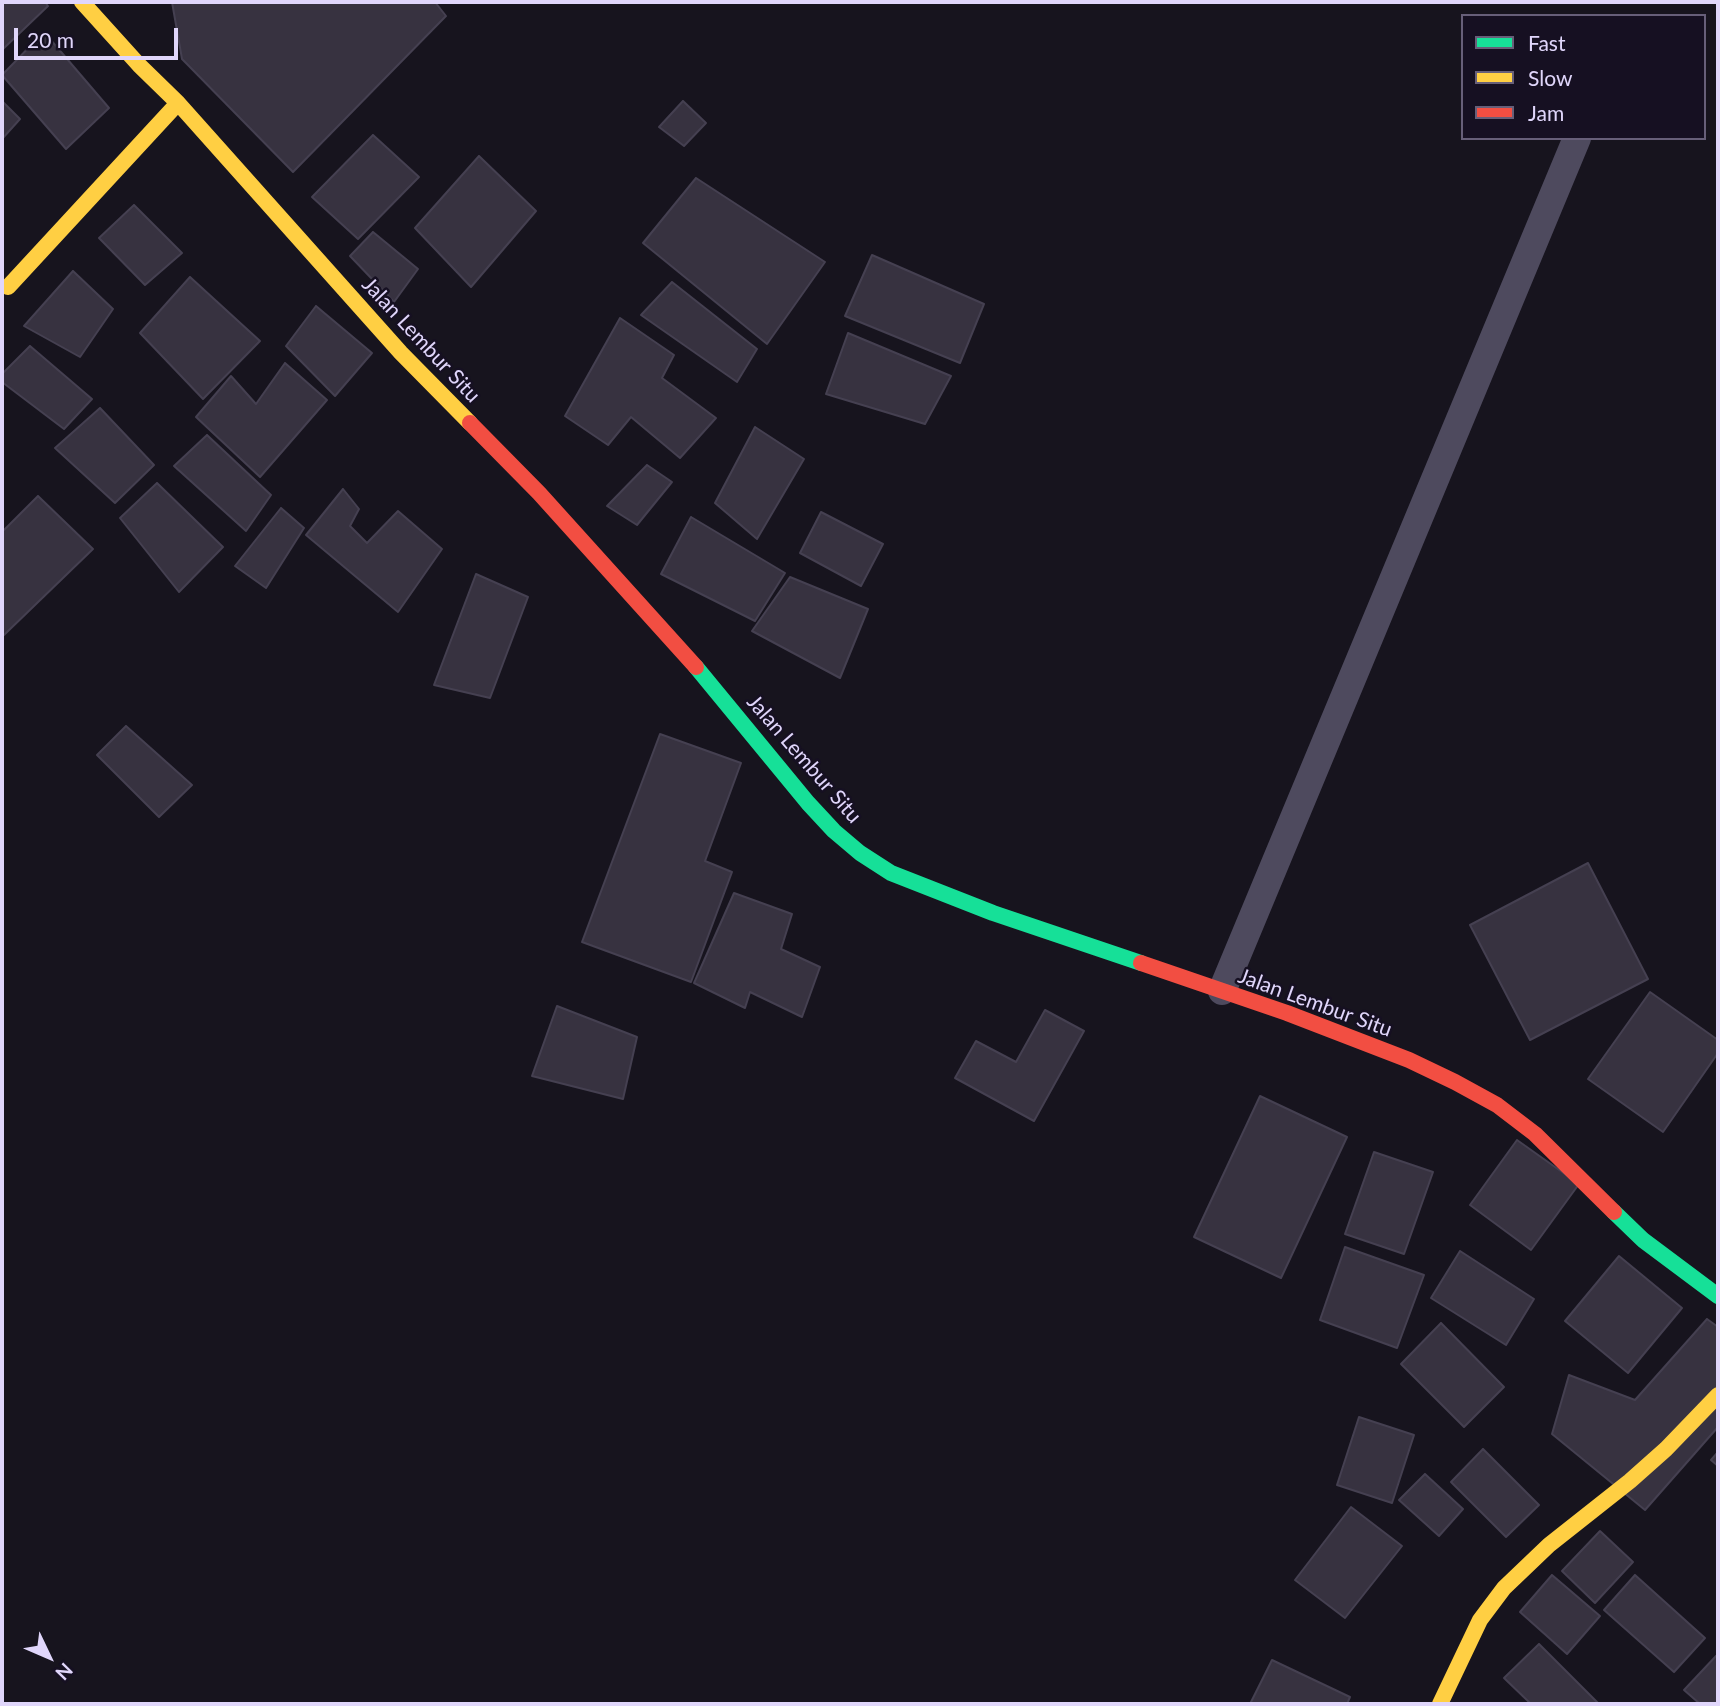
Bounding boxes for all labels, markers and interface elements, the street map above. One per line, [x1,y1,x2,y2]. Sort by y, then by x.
scale bar [18,14,182,58]
legend [1461,14,1706,140]
text: 20 m [27,27,74,52]
text: Fast [1528,30,1565,55]
text: Slow [1528,65,1572,90]
text: Jam [1528,100,1564,125]
street label: Jalan Lembur Situ [357,272,485,408]
street label: Jalan Lembur Situ [741,690,867,828]
street label: Jalan Lembur Situ [1235,963,1395,1043]
north arrow [14,1622,84,1692]
text: N [51,1659,78,1685]

